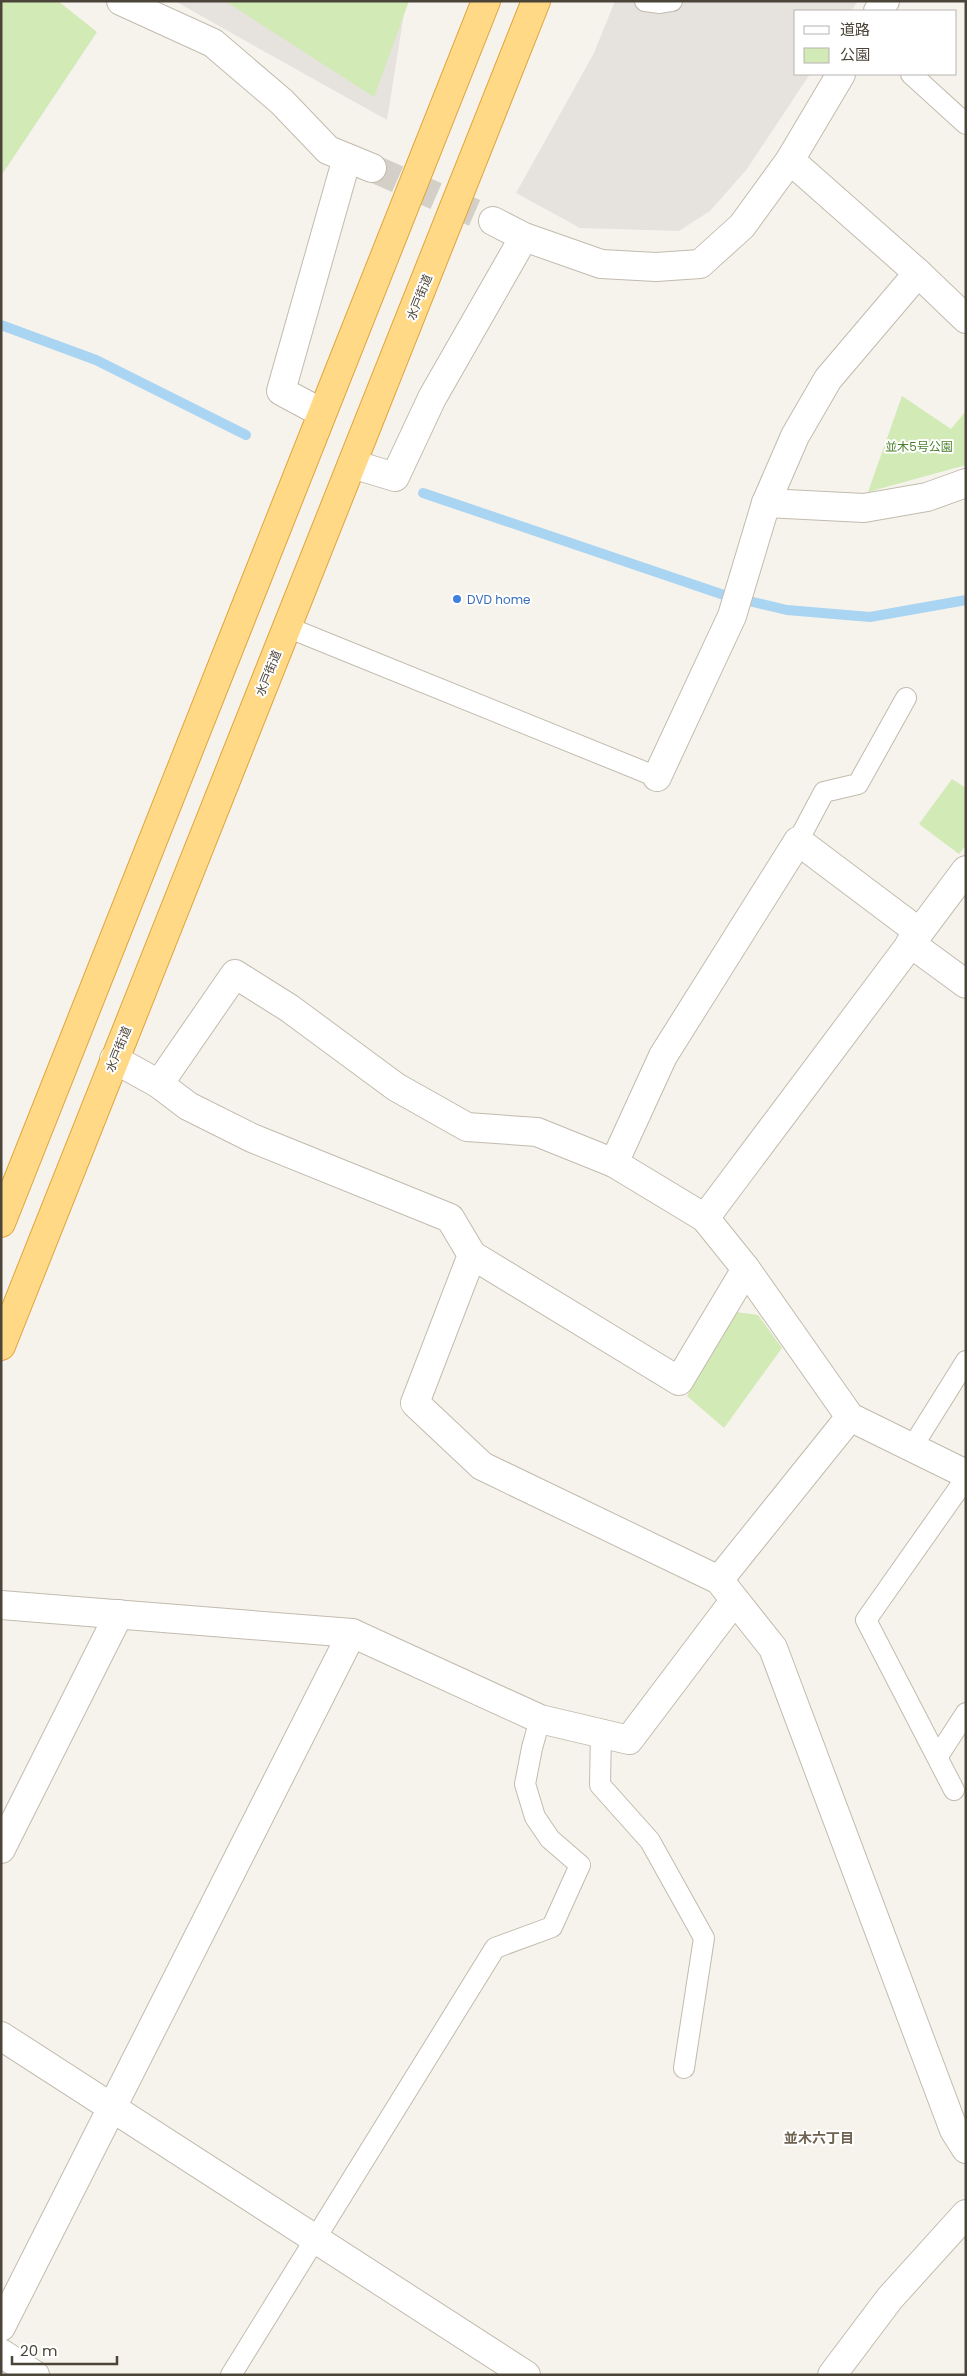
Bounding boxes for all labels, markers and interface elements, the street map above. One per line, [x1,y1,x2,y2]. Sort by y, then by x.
legend [794,10,957,75]
text: 道路 [840,19,870,40]
text: 公園 [840,44,870,65]
street label: 水戸街道 [402,272,436,322]
park label: 並木5号公園 [885,438,953,455]
place label: DVD home [467,591,530,608]
marker: DVD home [451,593,463,605]
street label: 水戸街道 [251,648,285,698]
street label: 水戸街道 [101,1024,135,1074]
district label: 並木六丁目 [784,2128,854,2148]
scale bar [12,2334,118,2366]
text: 20 m [20,2340,58,2361]

